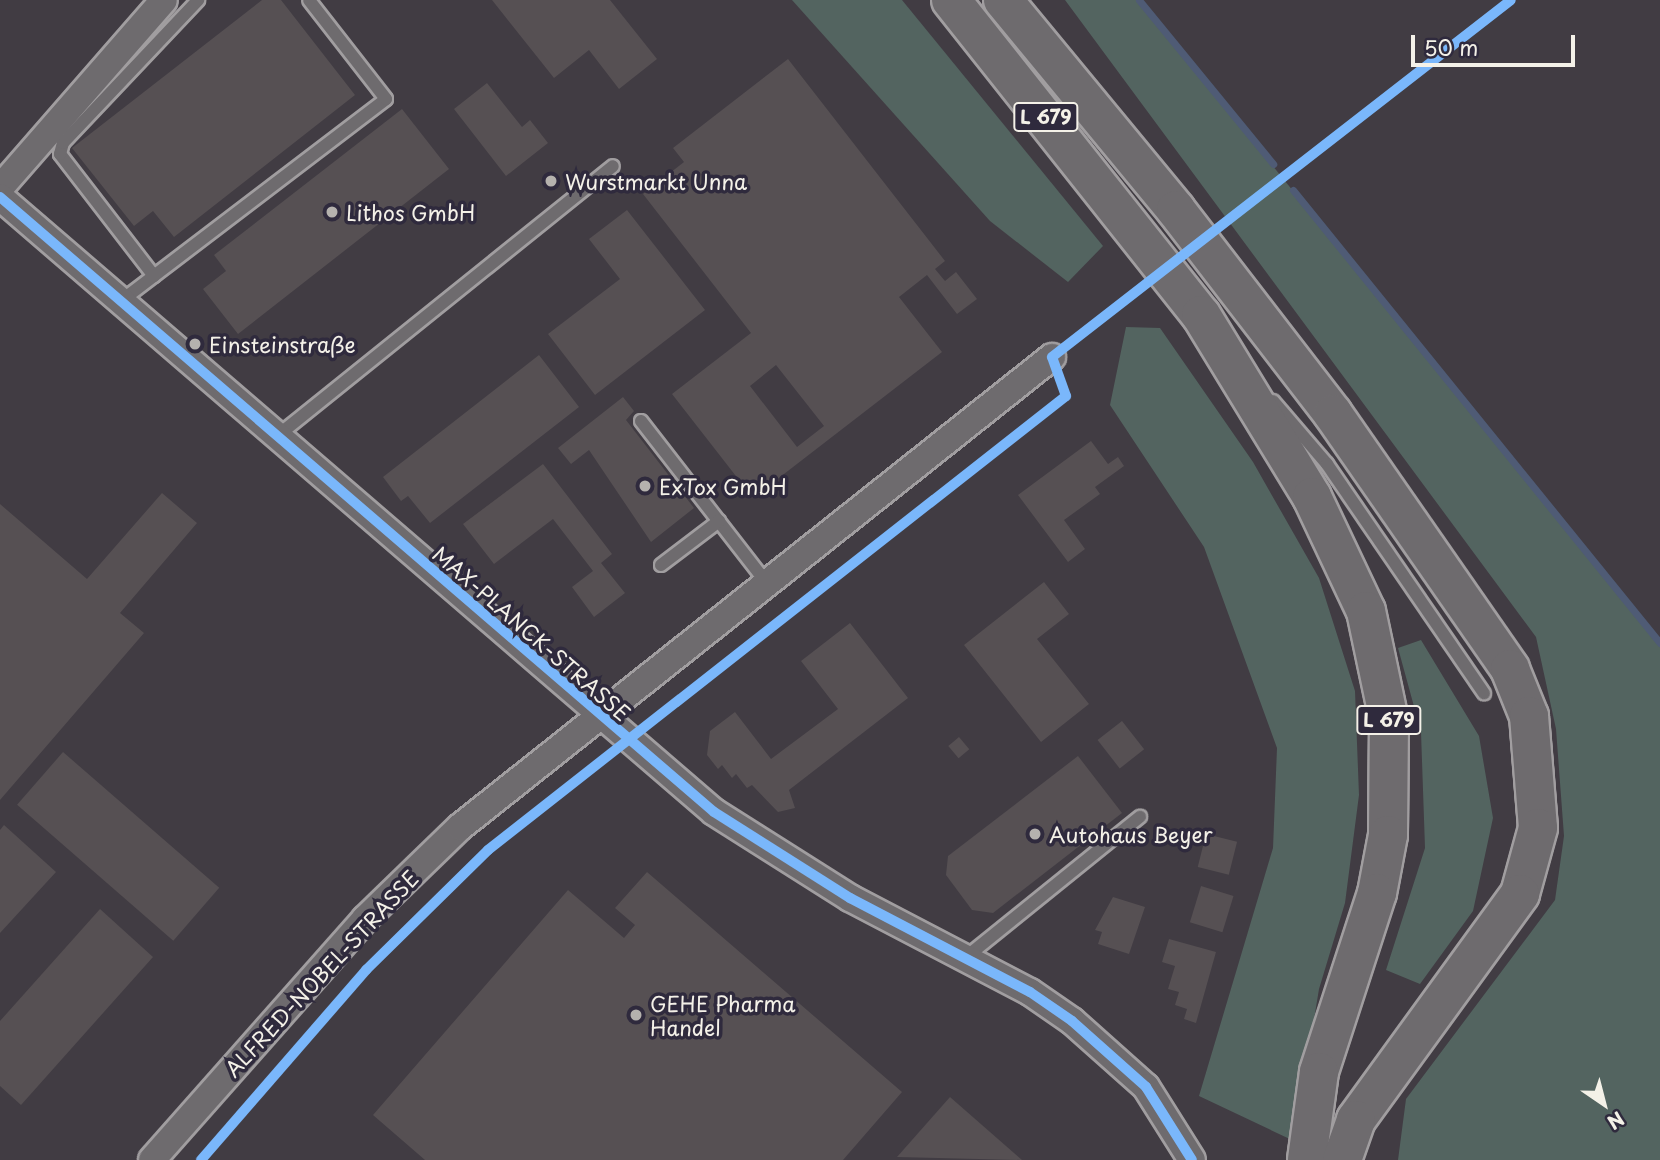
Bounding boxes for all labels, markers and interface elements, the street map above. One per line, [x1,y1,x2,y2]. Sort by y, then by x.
scale bar [1415,21,1580,65]
text: 50 m [1424,31,1478,63]
road number: L 679 [1013,102,1079,132]
place label: Wurstmarkt Unna [565,168,749,194]
marker: Wurstmarkt Unna [543,173,559,189]
place label: Lithos GmbH [346,199,475,225]
marker: Lithos GmbH [324,204,340,220]
place label: Einsteinstraße [209,331,356,357]
marker: Einsteinstraße [187,336,203,352]
place label: ExTox GmbH [659,473,788,499]
marker: ExTox GmbH [637,478,653,494]
street label: MAX-PLANCK-STRASSE [428,540,636,726]
road number: L 679 [1356,705,1422,736]
place label: Autohaus Beyer [1049,821,1211,847]
marker: Autohaus Beyer [1027,826,1043,842]
street label: ALFRED-NOBEL-STRASSE [219,865,423,1081]
place label: GEHE Pharma Handel [650,990,798,1040]
marker: GEHE Pharma Handel [628,1007,644,1023]
north arrow [1569,1069,1639,1139]
text: N [1602,1105,1630,1137]

